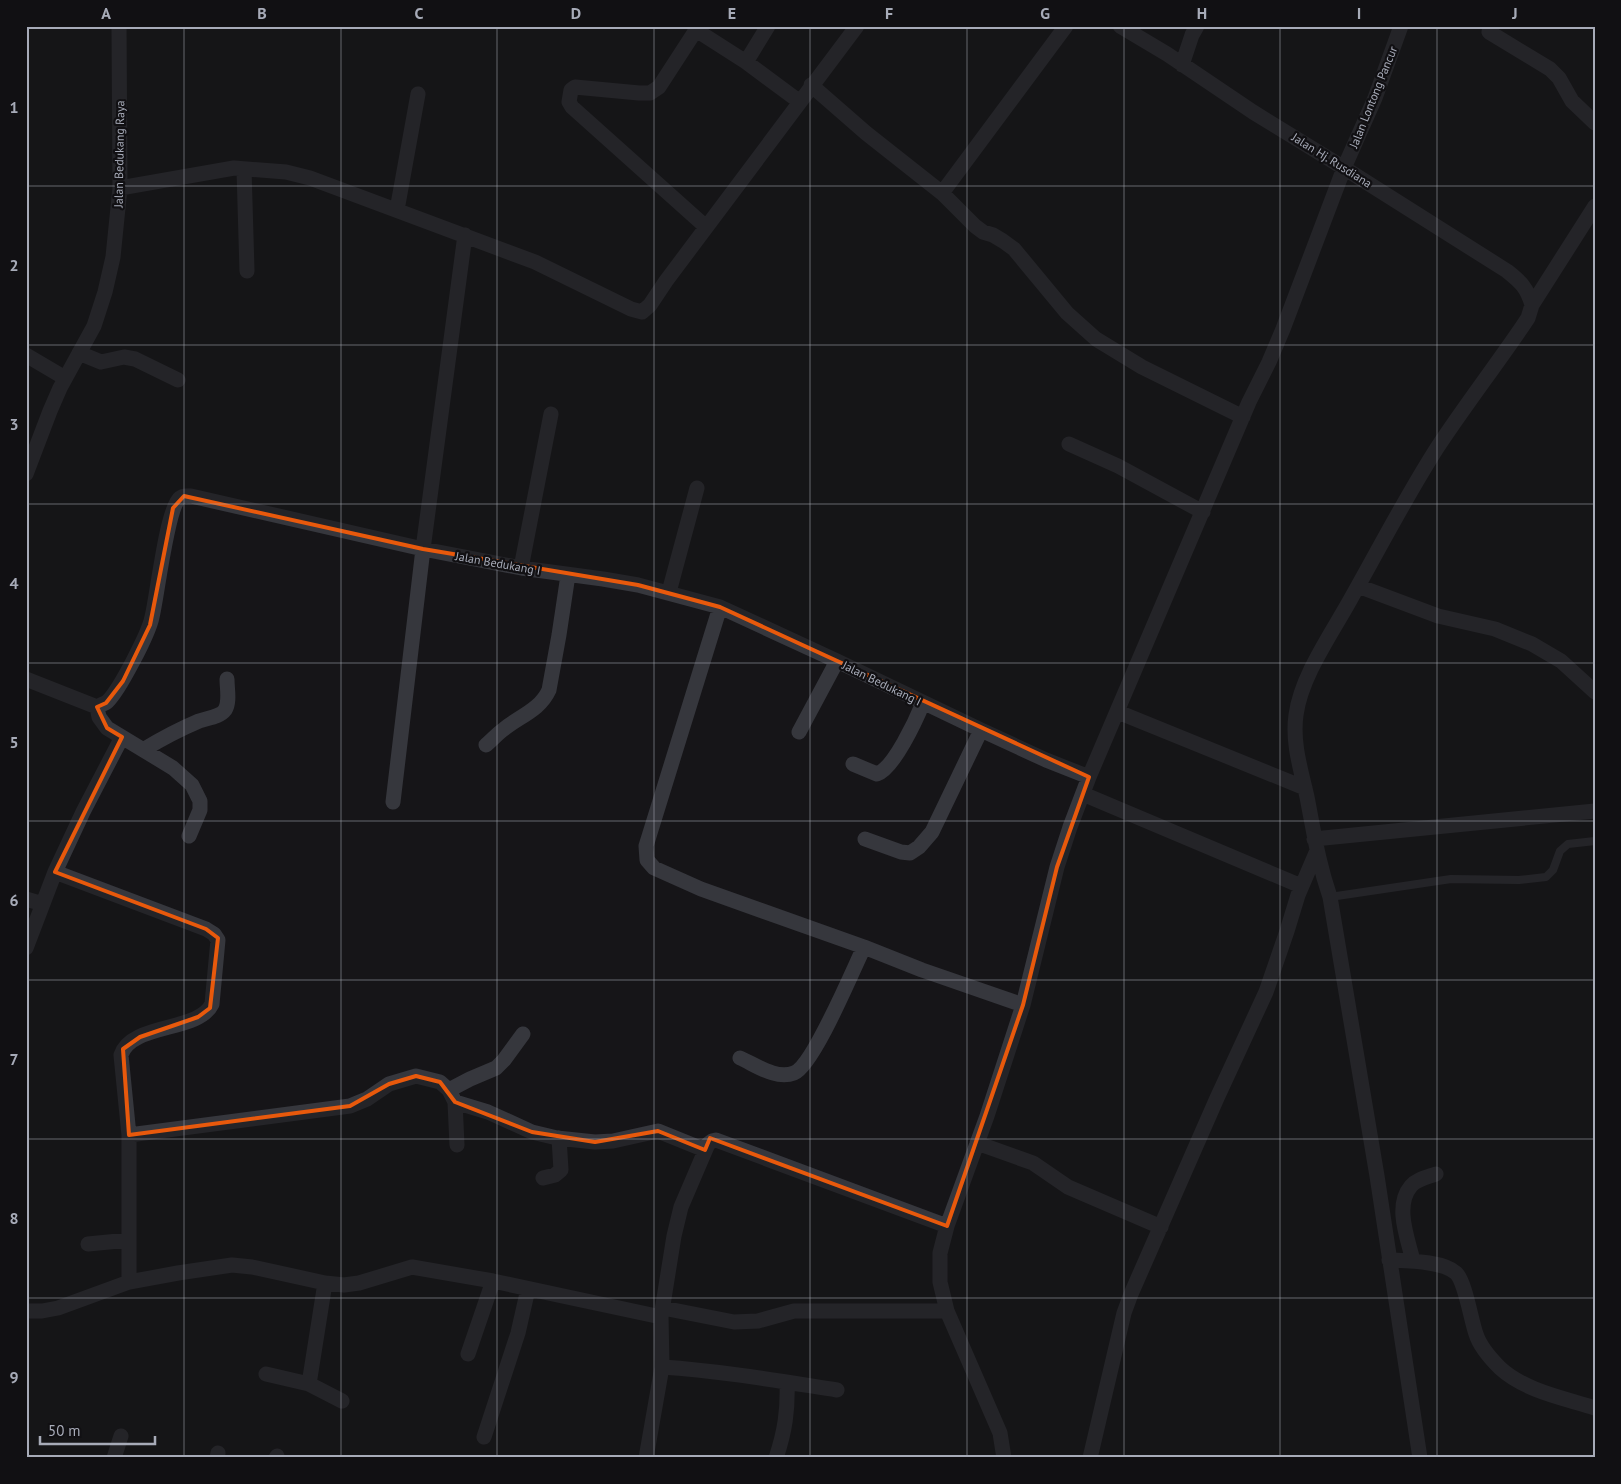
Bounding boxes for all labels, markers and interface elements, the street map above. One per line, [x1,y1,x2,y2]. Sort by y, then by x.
text: A [101,3,111,23]
text: B [257,3,267,23]
text: C [415,3,424,23]
text: D [571,3,581,23]
text: E [728,3,736,23]
text: F [885,3,893,23]
text: G [1040,3,1050,23]
text: H [1197,3,1207,23]
text: I [1357,3,1361,23]
text: J [1511,3,1518,23]
street label: Jalan Lontong Pancur [1345,44,1400,151]
text: 1 [9,97,19,117]
street label: Jalan Bedukang Raya [111,100,127,209]
street label: Jalan Hj. Rusdiana [1288,129,1375,191]
text: 2 [9,255,19,275]
text: 3 [9,414,19,434]
street label: Jalan Bedukang I [453,548,542,578]
text: 4 [9,573,19,593]
street label: Jalan Bedukang I [839,657,924,709]
text: 5 [9,732,19,752]
text: 6 [9,890,19,910]
text: 7 [9,1049,19,1069]
text: 8 [9,1208,19,1228]
text: 9 [9,1367,19,1387]
scale bar [40,1414,155,1446]
text: 50 m [48,1421,81,1440]

